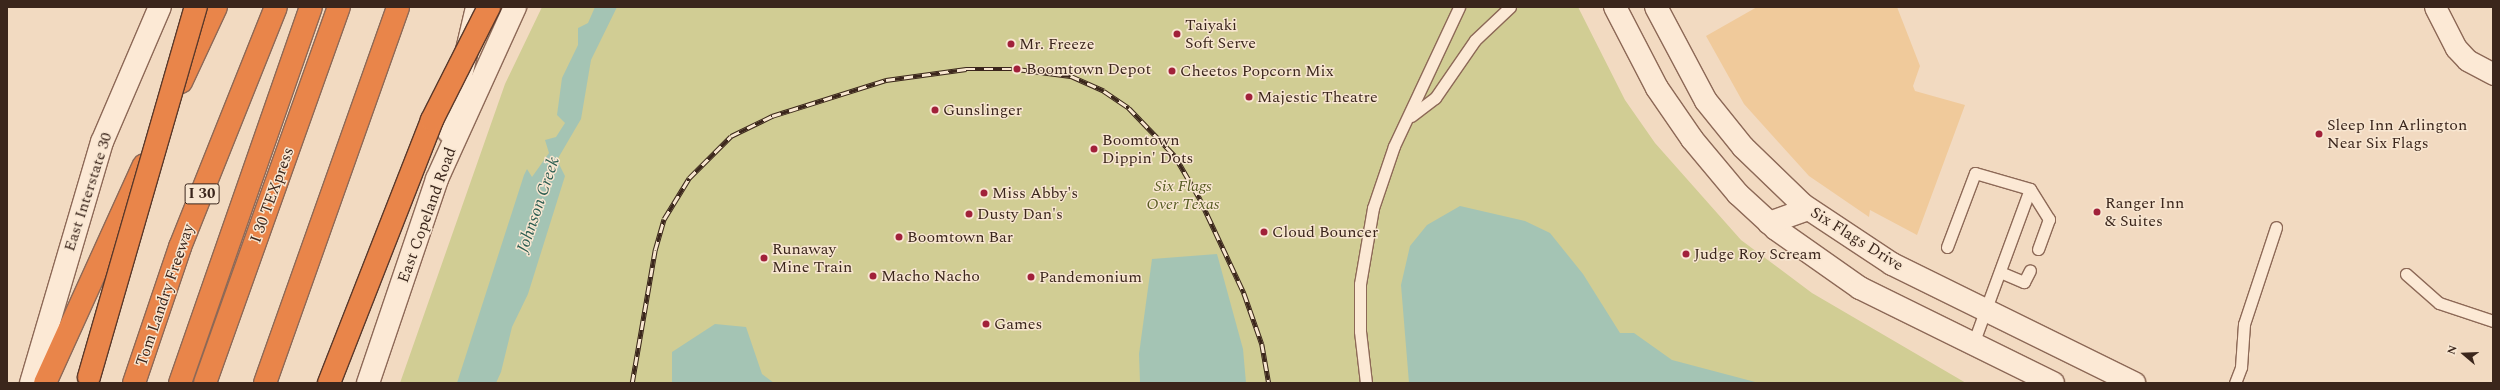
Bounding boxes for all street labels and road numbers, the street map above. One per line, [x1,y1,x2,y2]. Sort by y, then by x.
street label: East Interstate 30 [60,130,116,254]
street label: I 30 TEXpress [246,145,298,245]
street label: East Copeland Road [394,145,460,285]
road number: I 30 [184,181,220,207]
street label: Six Flags Drive [1807,203,1907,275]
street label: Tom Landry Freeway [132,221,198,369]

